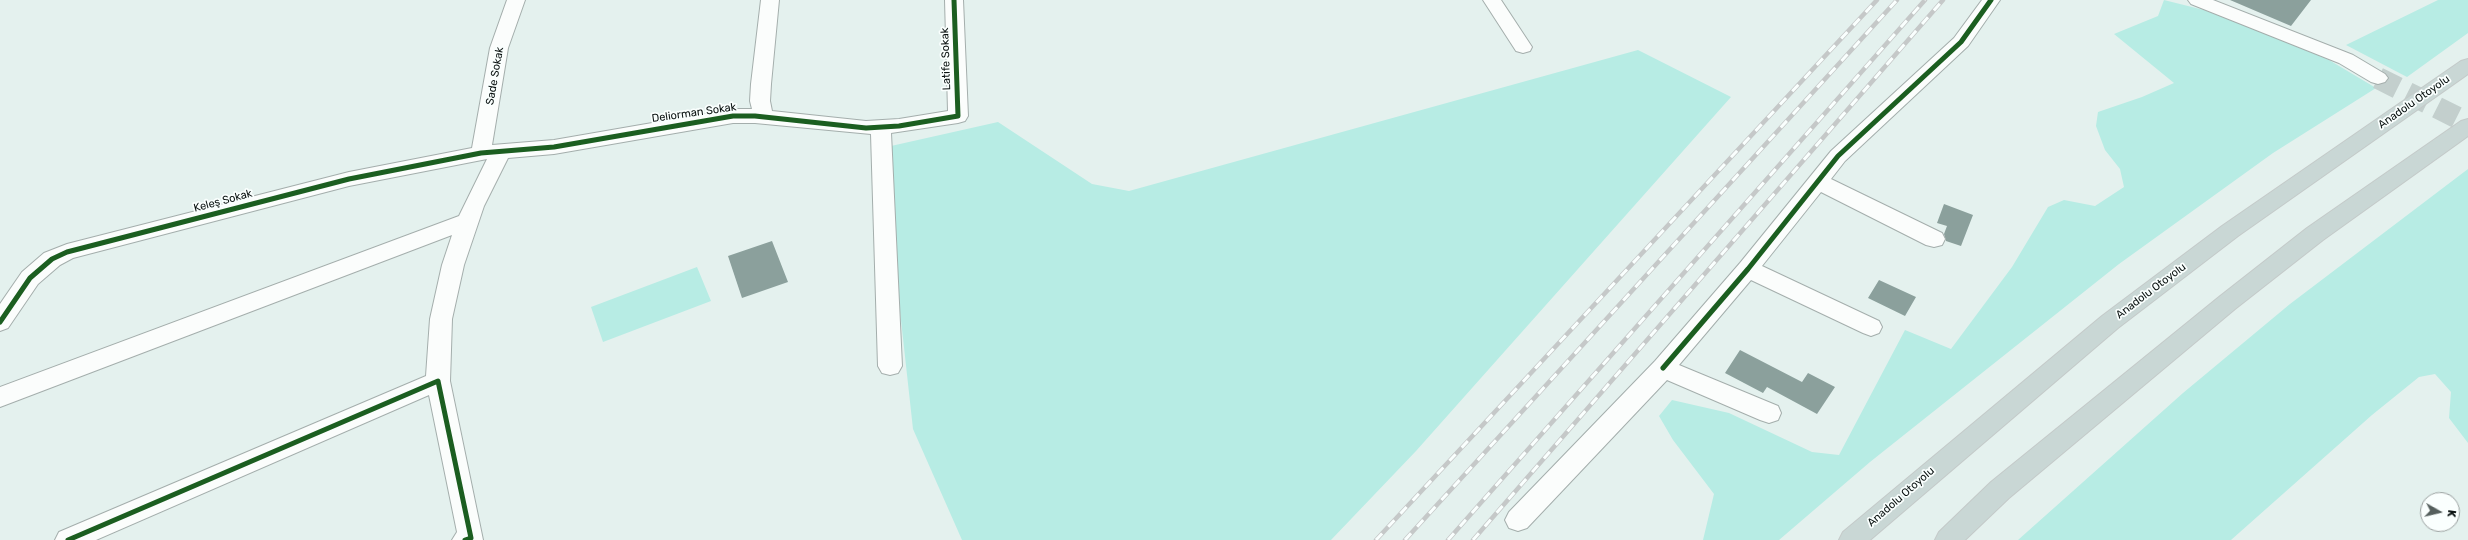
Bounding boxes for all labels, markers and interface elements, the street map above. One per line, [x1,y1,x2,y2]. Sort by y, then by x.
street label: Latife Sokak [938,27,954,91]
street label: Sade Sokak [483,46,507,106]
street label: Anadolu Otoyolu [2376,72,2452,132]
street label: Deliorman Sokak [651,101,737,125]
street label: Keleş Sokak [192,187,254,215]
street label: Anadolu Otoyolu [2113,260,2189,322]
street label: Anadolu Otoyolu [1865,464,1937,530]
north arrow [2420,492,2460,532]
text: K [2444,509,2458,518]

